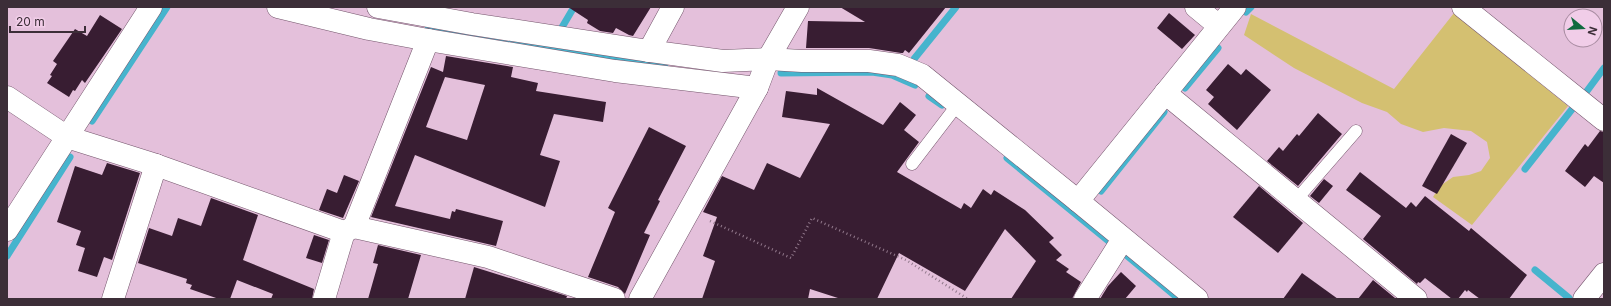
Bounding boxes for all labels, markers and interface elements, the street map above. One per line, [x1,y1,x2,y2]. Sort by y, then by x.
scale bar [10,8,85,34]
north arrow [1563,8,1603,48]
text: 20 m [16,14,45,29]
text: N [1585,25,1600,37]

